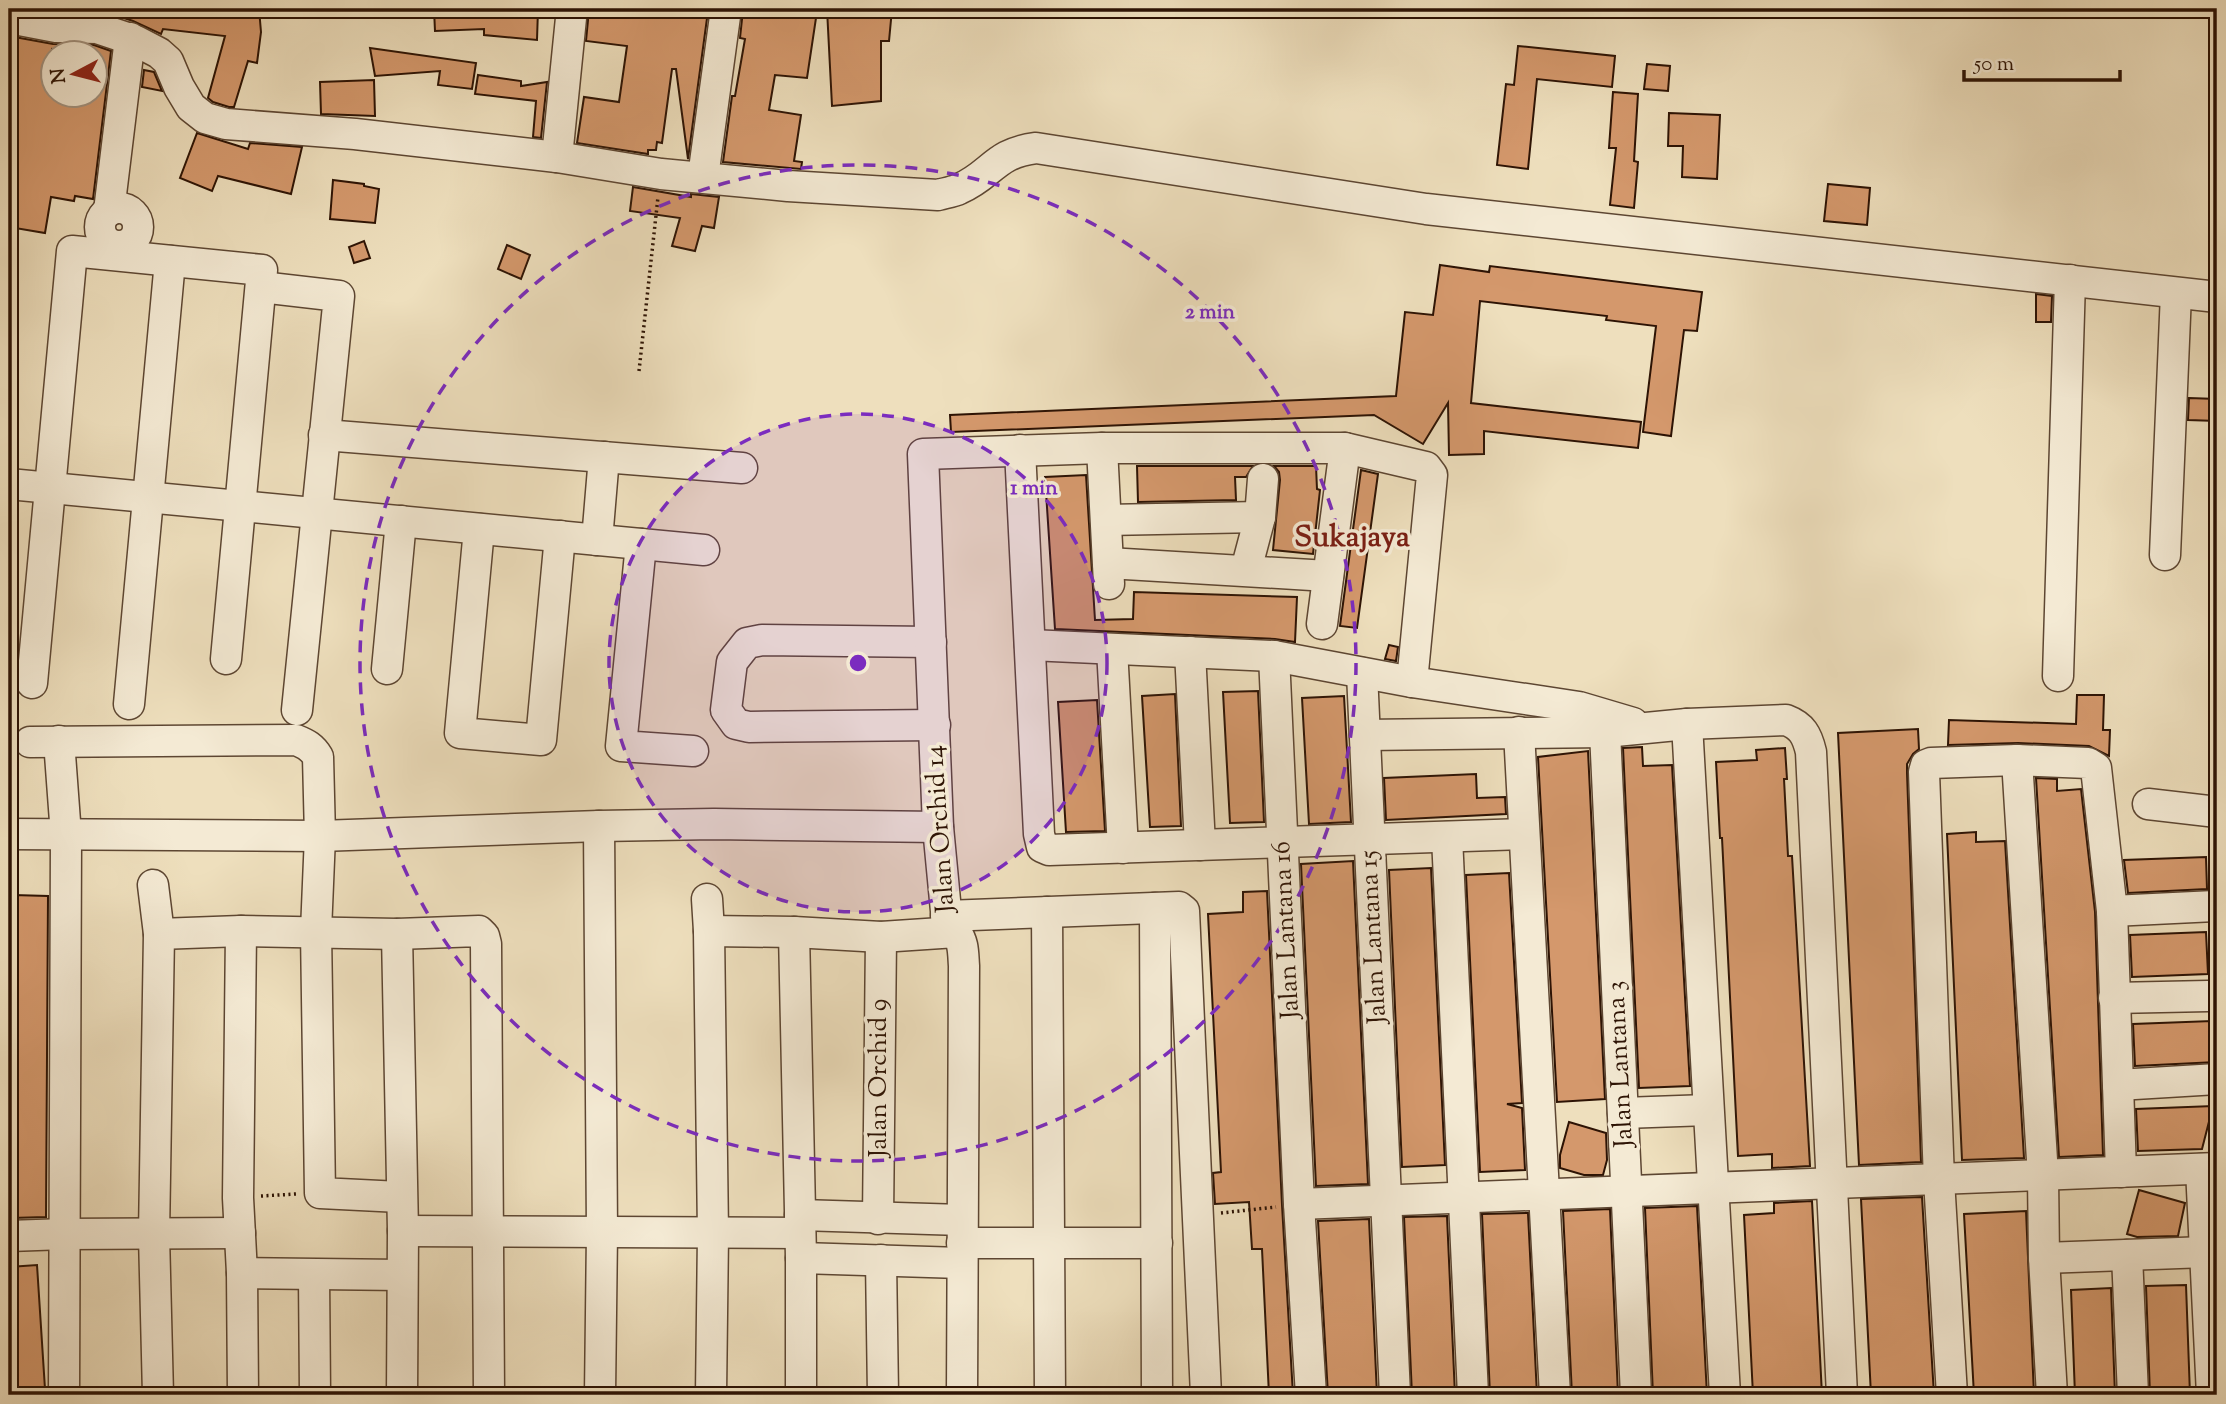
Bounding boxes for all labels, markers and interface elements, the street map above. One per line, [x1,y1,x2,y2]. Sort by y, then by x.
north arrow [38,38,108,108]
scale bar [1964,38,2119,82]
text: 50 m [1973,50,2014,80]
text: N [45,67,74,85]
text: 2 min [1185,298,1236,328]
text: 1 min [1010,474,1058,504]
district label: Sukajaya [1294,517,1410,560]
centre of rings [846,651,870,675]
street label: Jalan Orchid 14 [917,744,965,916]
street label: Jalan Lantana 16 [1264,840,1310,1022]
street label: Jalan Lantana 15 [1351,849,1397,1027]
street label: Jalan Lantana 3 [1598,980,1644,1150]
street label: Jalan Orchid 9 [861,999,898,1159]

